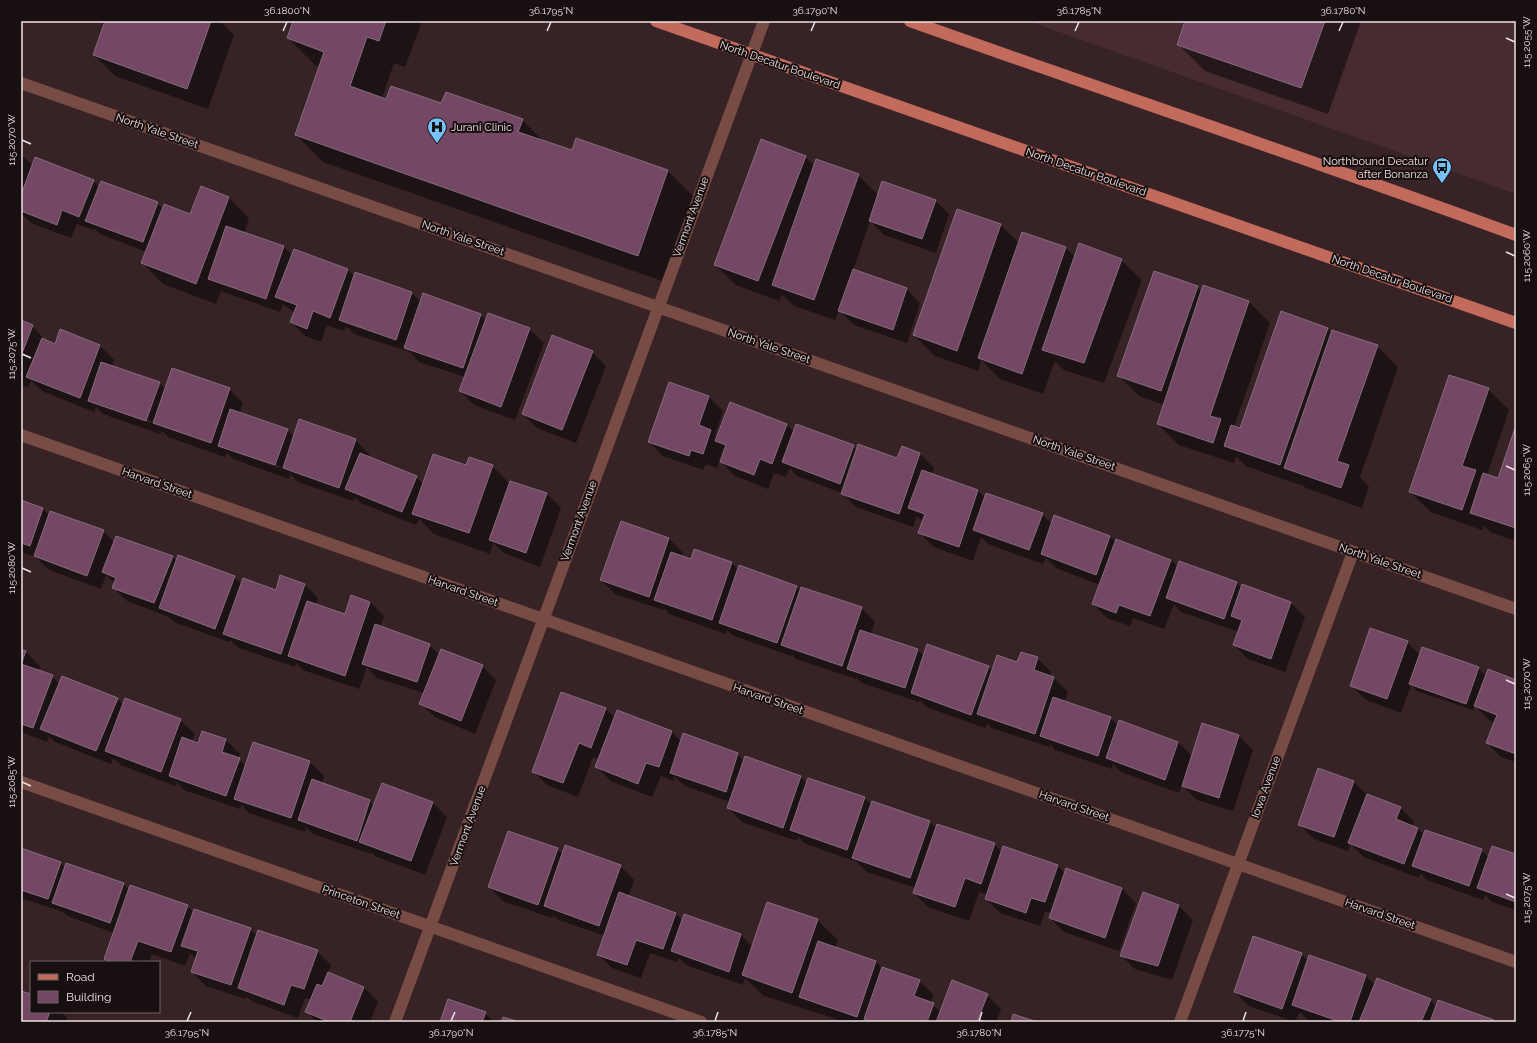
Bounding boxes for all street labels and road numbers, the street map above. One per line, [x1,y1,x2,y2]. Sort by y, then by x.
street label: North Decatur Boulevard [718,38,842,92]
street label: North Yale Street [114,111,200,151]
street label: North Decatur Boulevard [1024,145,1148,199]
street label: Vermont Avenue [670,174,712,259]
street label: North Yale Street [420,218,506,258]
street label: North Decatur Boulevard [1330,252,1454,306]
street label: North Yale Street [726,326,812,366]
street label: North Yale Street [1031,433,1117,473]
street label: Harvard Street [120,465,194,501]
street label: Vermont Avenue [558,478,600,563]
street label: North Yale Street [1337,541,1423,581]
street label: Harvard Street [426,573,500,609]
street label: Harvard Street [731,681,805,717]
street label: Iowa Avenue [1249,754,1283,820]
street label: Vermont Avenue [447,783,489,868]
street label: Harvard Street [1037,788,1111,824]
street label: Princeton Street [320,883,402,922]
street label: Harvard Street [1343,896,1417,932]

